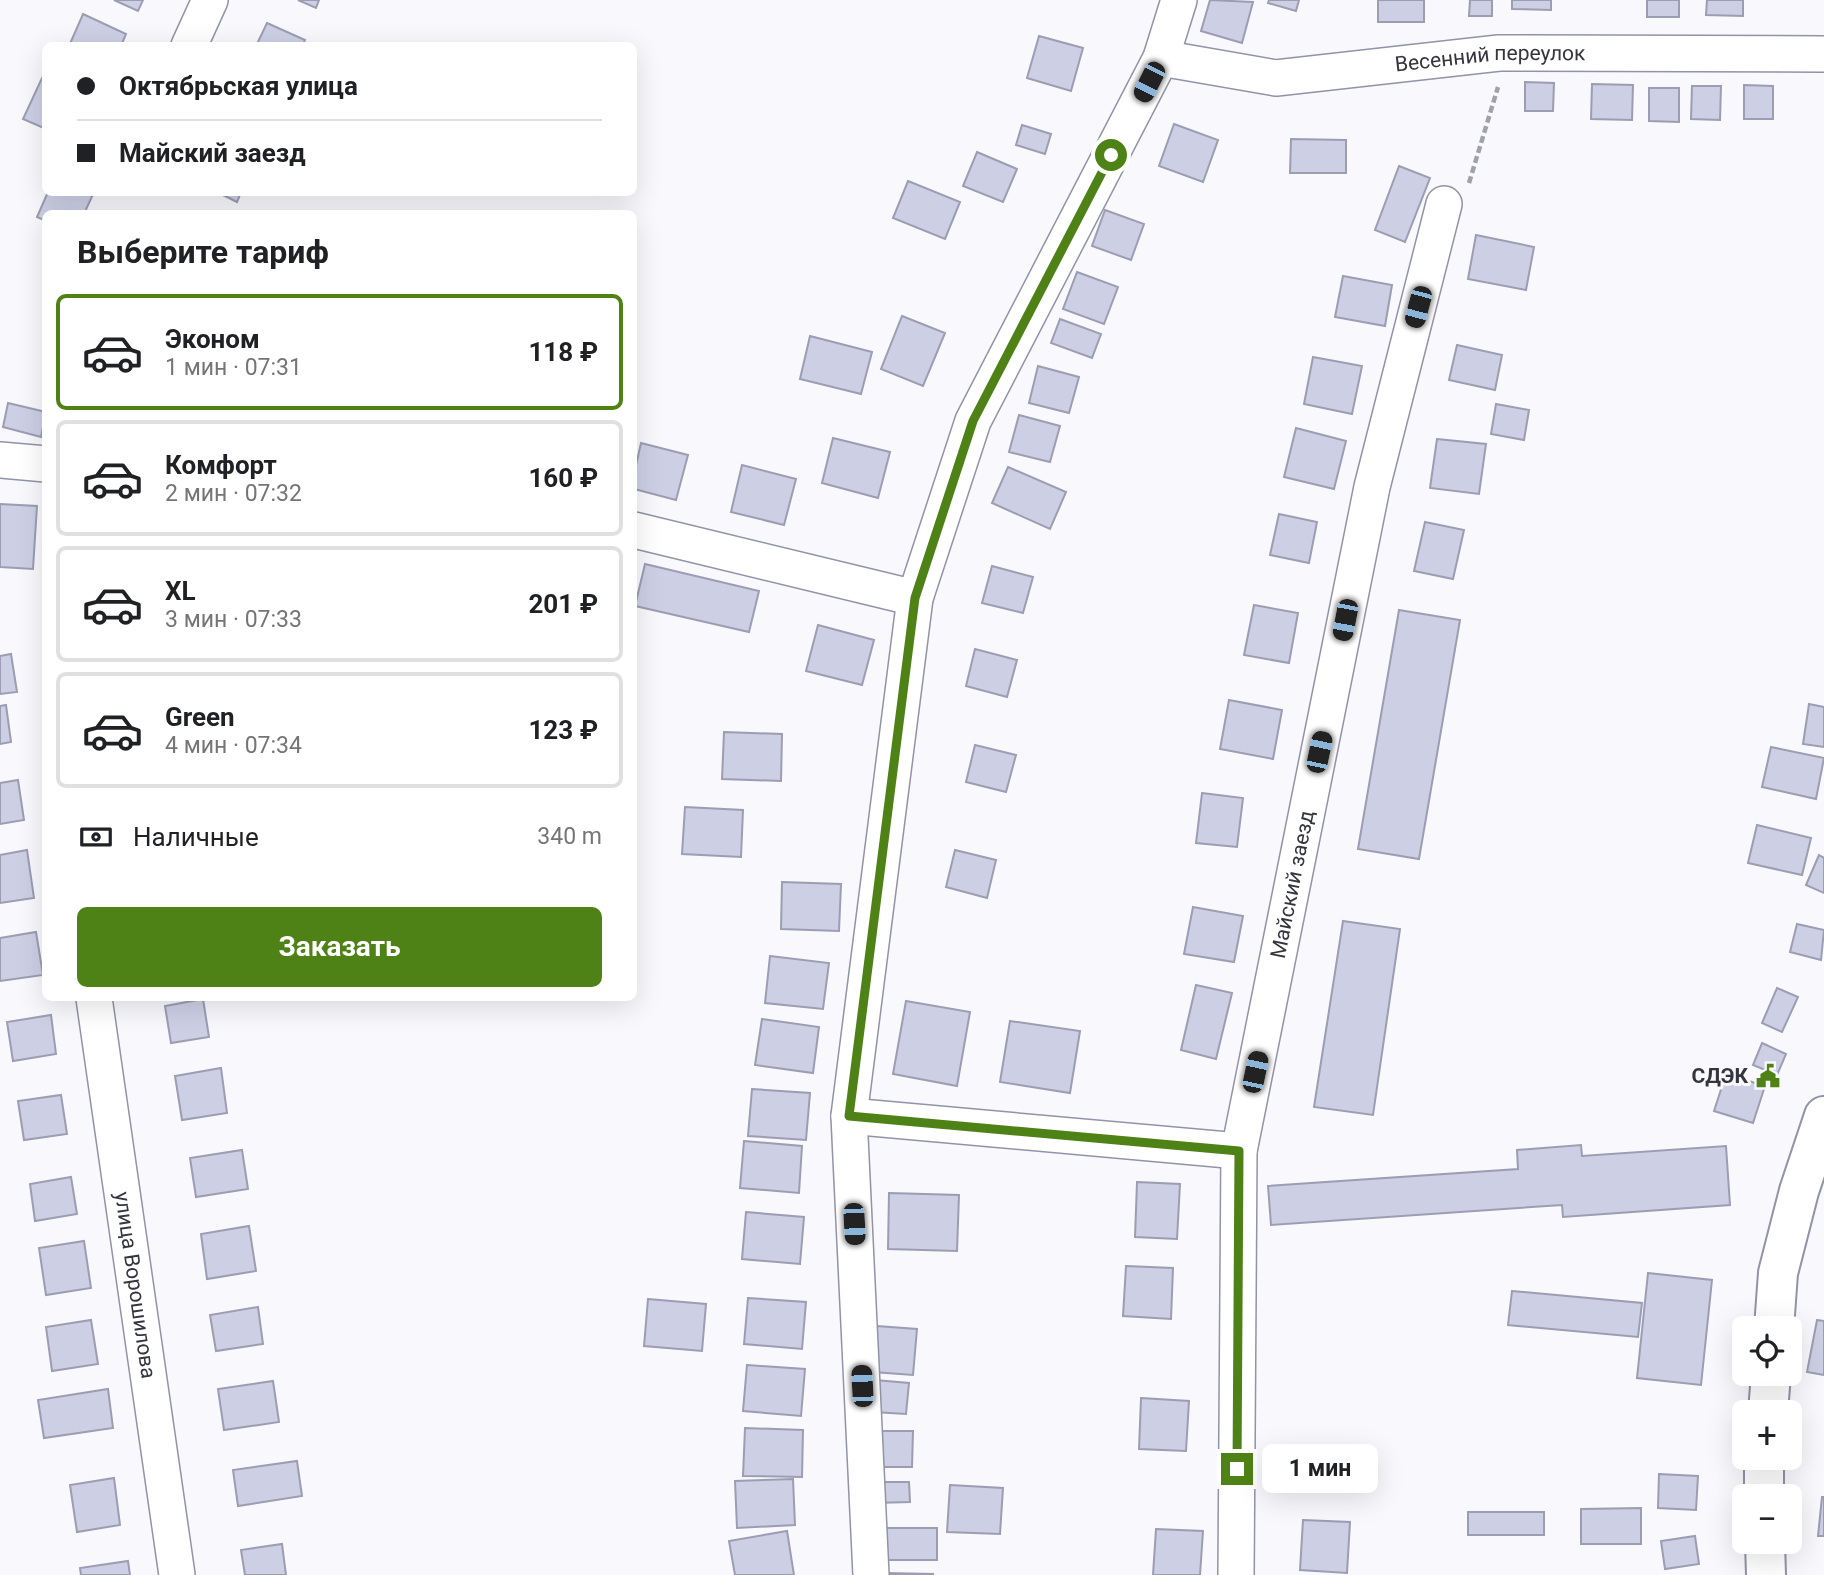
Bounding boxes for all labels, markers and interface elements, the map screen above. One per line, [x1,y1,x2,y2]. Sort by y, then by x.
street label: Весенний переулок [1394,41,1586,77]
car [1131,59,1168,105]
text: Октябрьская улица [119,71,358,101]
text: Майский заезд [119,138,306,168]
route start [1095,139,1127,171]
text: Выберите тариф [77,233,329,271]
car [1403,284,1434,330]
icon: car [81,321,144,384]
text: Эконом [165,324,260,354]
text: 118 ₽ [528,337,598,367]
text: 1 мин · 07:31 [165,354,302,381]
icon: car [81,447,144,510]
text: Комфорт [165,450,277,480]
text: 160 ₽ [528,463,598,493]
text: 2 мин · 07:32 [165,480,302,507]
icon: car [81,573,144,636]
text: XL [165,576,196,606]
text: 201 ₽ [528,589,598,619]
car [1331,597,1360,643]
text: 3 мин · 07:33 [165,606,302,633]
icon: car [81,699,144,762]
text: Green [165,702,235,732]
text: 123 ₽ [528,715,598,745]
car [1305,729,1334,775]
text: 4 мин · 07:34 [165,732,302,759]
street label: Майский заезд [1266,808,1319,960]
icon: cash [77,818,115,856]
text: Наличные [133,822,259,852]
text: 340 m [537,823,602,850]
button: Заказать [77,907,602,987]
car [1241,1049,1270,1095]
public building icon: СДЭК [1754,1062,1782,1090]
place label: СДЭК [1691,1064,1748,1088]
street label: улица Ворошилова [110,1190,161,1380]
car [843,1202,866,1246]
map controls [1732,1316,1802,1554]
button: locate [1732,1316,1802,1386]
car [851,1364,874,1408]
button: + [1732,1400,1802,1470]
callout: 1 мин [1262,1444,1377,1494]
route end [1221,1453,1253,1485]
text: 1 мин [1289,1455,1351,1482]
button: − [1732,1484,1802,1554]

